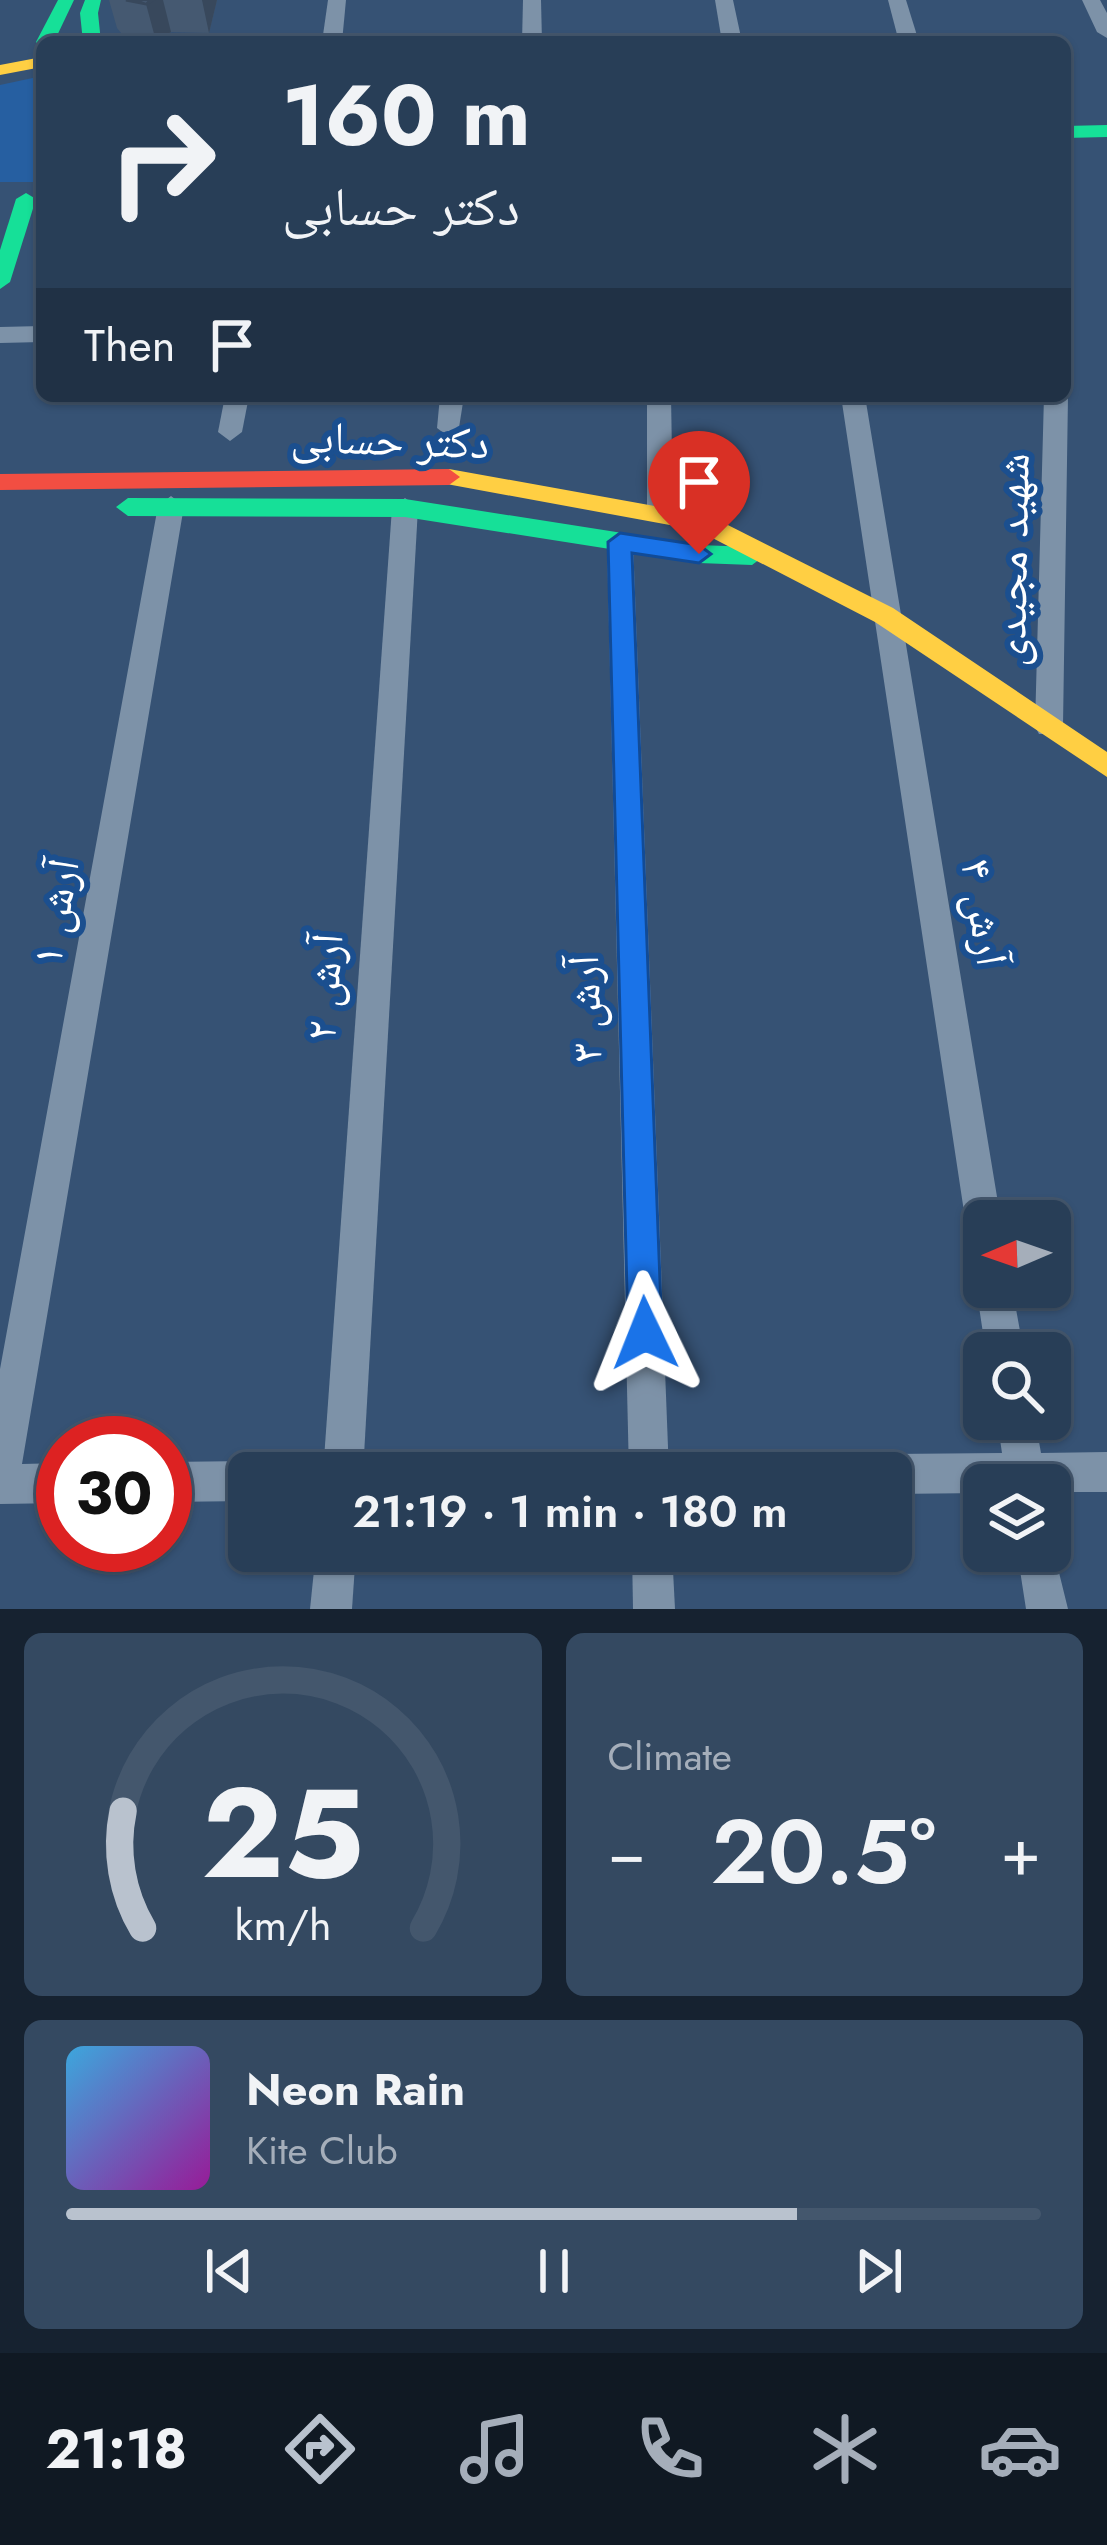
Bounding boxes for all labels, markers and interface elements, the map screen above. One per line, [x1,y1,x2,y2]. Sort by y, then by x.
text: 160 m [282,55,531,177]
icon: right [84,84,240,240]
text: دکتر حسابی [282,167,520,245]
icon: arrive [199,312,265,378]
text: Then [84,313,175,378]
street label: دکتر حسابی [290,404,490,475]
pin [648,431,750,554]
icon: arrive [666,449,732,515]
street label: شهید مجیدی [977,453,1046,667]
street label: آرش ۱ [13,852,96,971]
street label: آرش ۴ [944,854,1025,972]
street label: آرش ۲ [287,930,360,1043]
street label: آرش ۳ [550,953,619,1064]
north arrow [963,1200,1071,1308]
map controls [963,1200,1071,1572]
position arrow [582,1270,708,1396]
button: search [963,1332,1071,1440]
speed limit sign: 30 [36,1416,192,1572]
button: layers [963,1464,1071,1572]
text: 21:19 · 1 min · 180 m [352,1479,788,1544]
text: Climate [608,1728,732,1785]
text: 25 [202,1743,364,1924]
text: 20.5° [711,1787,936,1917]
text: − [608,1804,646,1900]
text: + [1000,1804,1041,1900]
text: km/h [234,1893,331,1955]
text: Neon Rain [246,2057,465,2122]
text: Kite Club [246,2122,398,2179]
icon: previous [196,2238,262,2304]
icon: pause [521,2238,587,2304]
icon: next [846,2238,912,2304]
icon: directions [278,2407,362,2491]
icon: music [453,2407,537,2491]
icon: phone [628,2407,712,2491]
icon: climate [803,2407,887,2491]
icon: car [978,2407,1062,2491]
text: 21:18 [45,2410,187,2488]

